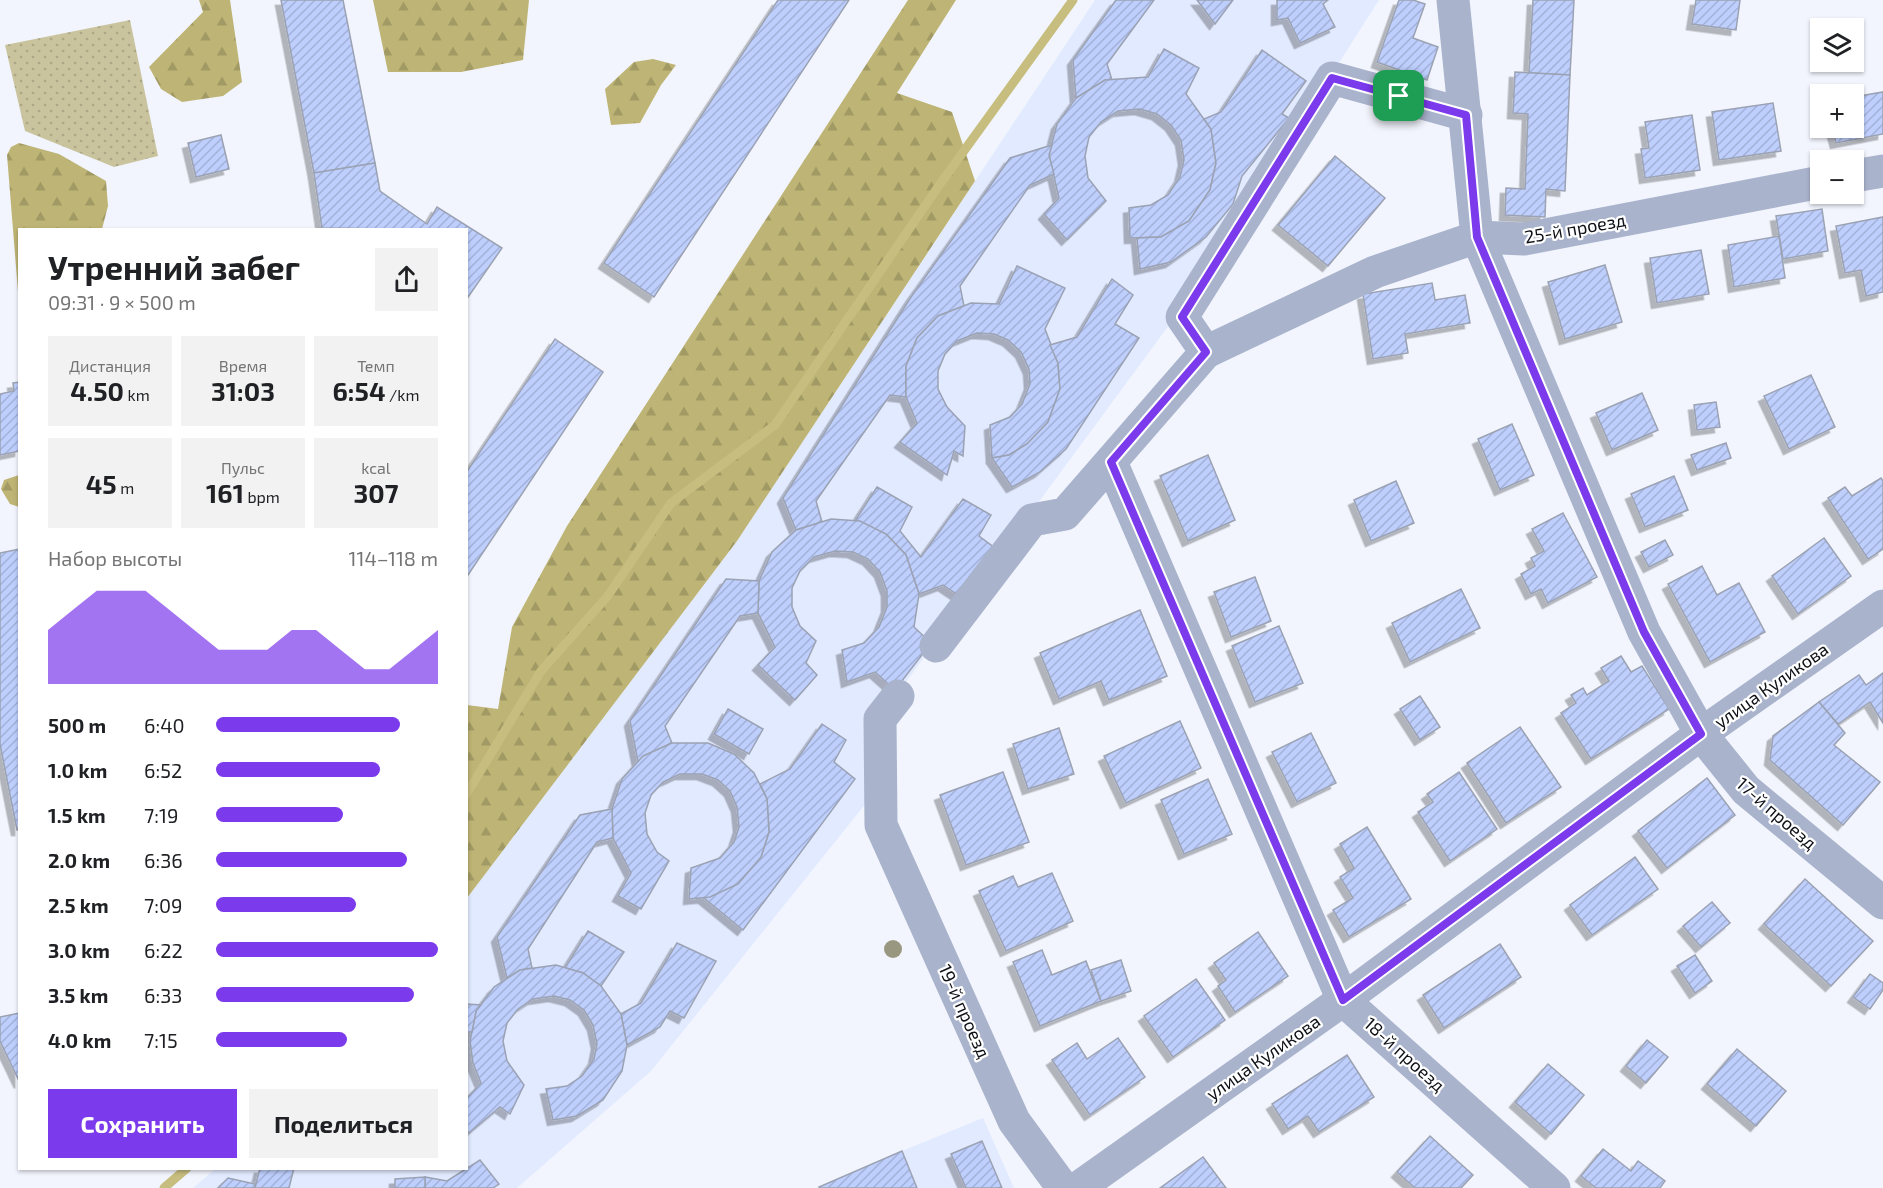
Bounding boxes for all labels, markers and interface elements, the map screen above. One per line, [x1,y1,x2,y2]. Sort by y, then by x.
map controls [1810,18,1864,204]
button: layers [1810,18,1864,72]
pin [1373,70,1424,121]
icon: arrive [1382,79,1415,112]
button: + [1810,84,1864,138]
button: − [1810,150,1864,204]
street label: 25-й проезд [1523,208,1627,248]
text: Утренний забег [48,247,300,287]
button: share [375,248,438,311]
text: 09:31 · 9 × 500 m [48,290,196,314]
text: Дистанция [69,356,151,375]
text: Время [219,356,267,375]
text: Темп [357,356,395,375]
text: 4.50 [70,375,124,406]
text: 31:03 [211,375,275,406]
text: 6:54 [333,375,385,406]
text: km [124,385,150,404]
text: /km [385,385,419,404]
text: Пульс [221,458,265,477]
text: kcal [361,458,391,477]
text: 45 [86,468,117,499]
text: 161 [206,477,244,508]
text: 307 [354,477,398,508]
text: m [117,478,134,497]
text: bpm [244,487,280,506]
text: Набор высоты [48,546,182,570]
text: 114–118 m [349,546,438,570]
street label: улица Куликова [1710,637,1832,733]
text: 500 m [48,713,106,737]
text: 6:40 [144,713,185,737]
text: 1.0 km [48,758,107,782]
text: 6:52 [144,758,182,782]
street label: 17-й проезд [1732,772,1822,854]
text: 1.5 km [48,803,106,827]
text: 7:19 [144,803,178,827]
text: 2.0 km [48,848,110,872]
text: 6:36 [144,848,183,872]
text: 2.5 km [48,893,109,917]
text: 7:09 [144,893,182,917]
text: 3.0 km [48,938,110,962]
text: 6:22 [144,938,183,962]
street label: 19-й проезд [935,961,995,1061]
text: 3.5 km [48,983,108,1007]
text: 6:33 [144,983,182,1007]
street label: улица Куликова [1202,1009,1324,1105]
street label: 18-й проезд [1360,1012,1450,1096]
text: 4.0 km [48,1028,111,1052]
text: 7:15 [144,1028,178,1052]
button: Сохранить [48,1089,237,1158]
button: Поделиться [249,1089,438,1158]

